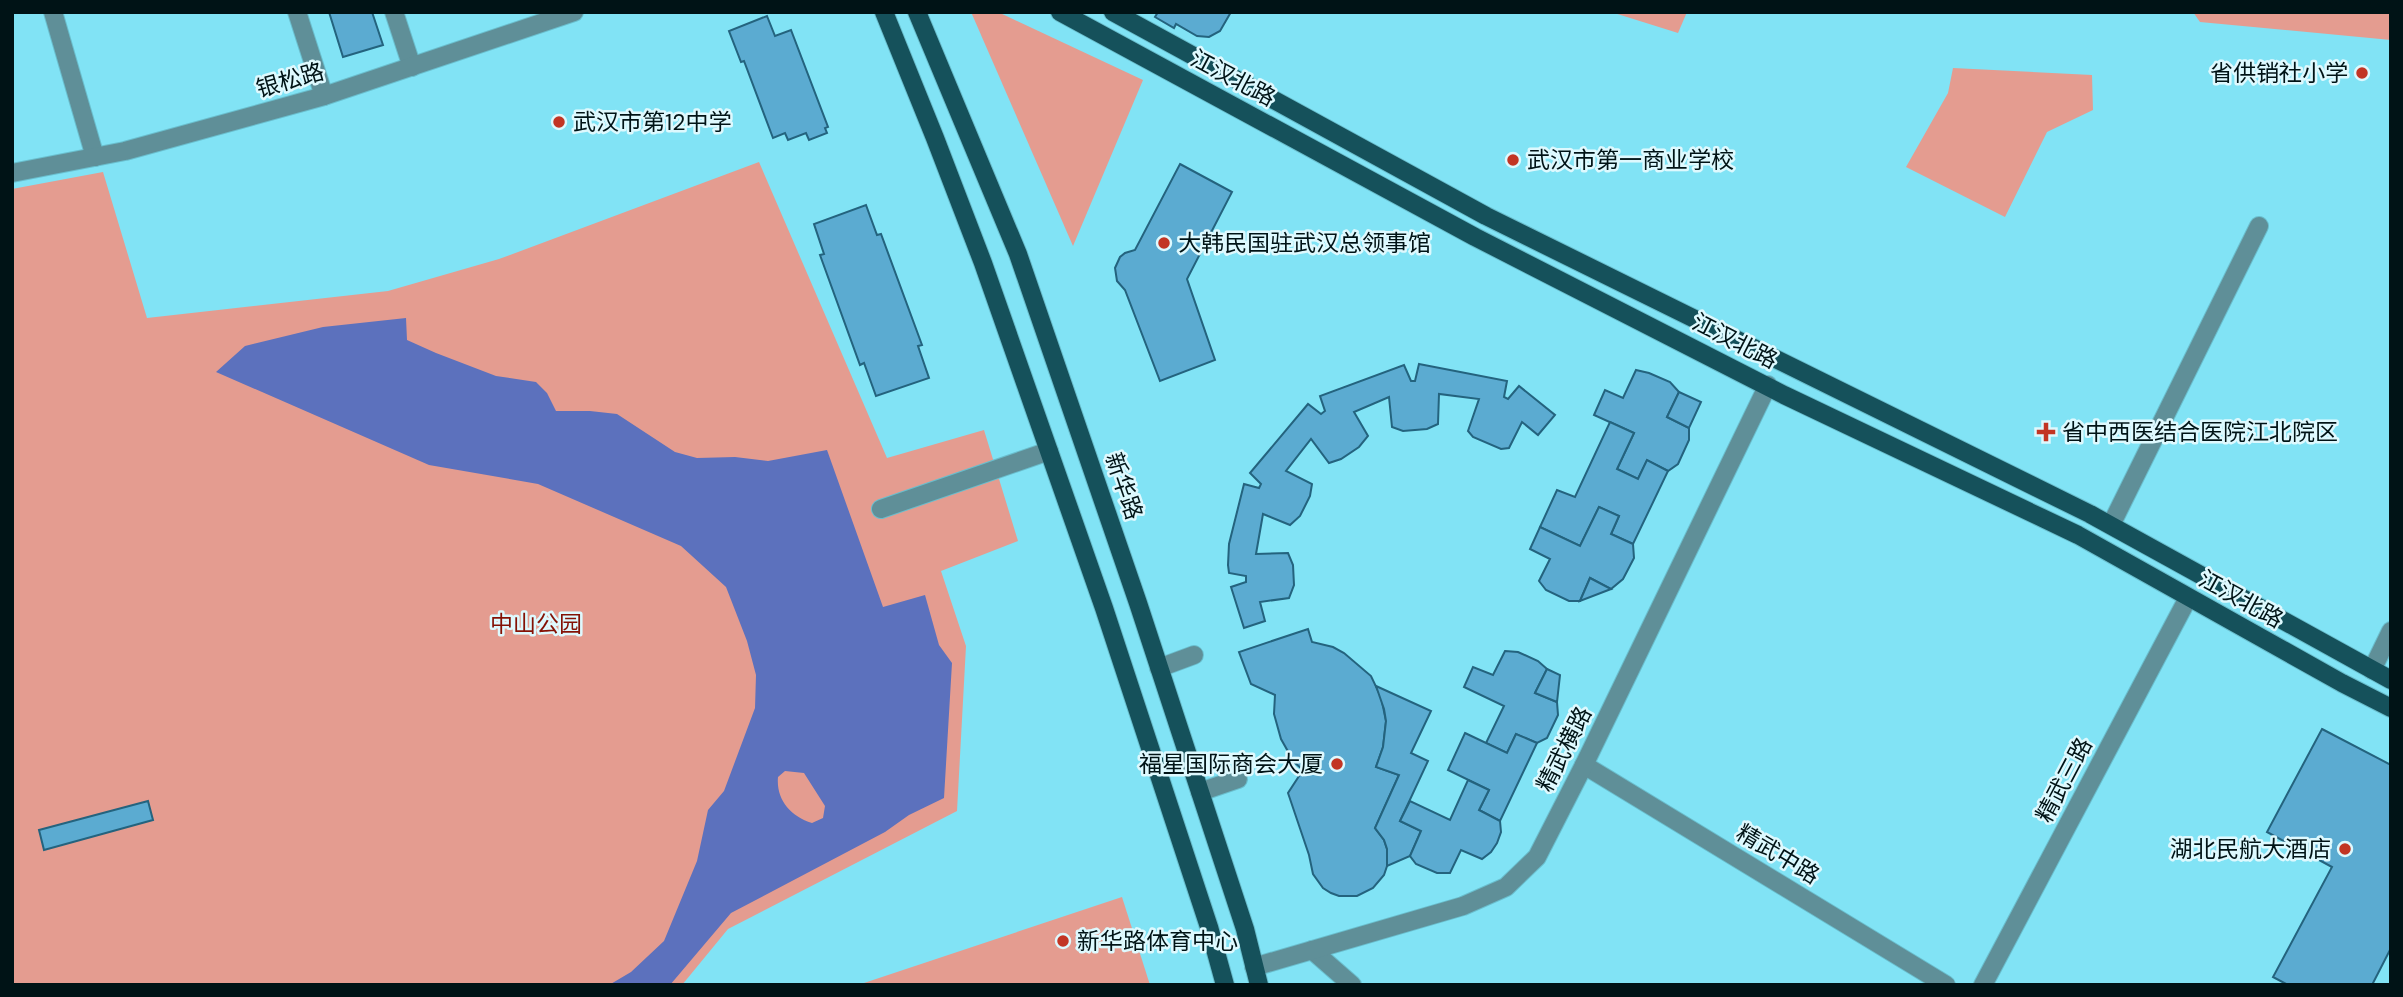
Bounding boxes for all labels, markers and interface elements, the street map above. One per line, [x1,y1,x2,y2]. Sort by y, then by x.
street label: 江汉北路 [1185,43,1281,113]
street label: 银松路 [253,56,327,104]
place label: 省供销社小学 [2210,58,2348,88]
marker: 省供销社小学 [2354,65,2370,81]
place label: 武汉市第12中学 [573,107,731,137]
marker: 武汉市第12中学 [551,114,567,130]
place label: 武汉市第一商业学校 [1527,145,1734,175]
marker: 武汉市第一商业学校 [1505,152,1521,168]
place label: 大韩民国驻武汉总领事馆 [1178,228,1431,258]
marker: 大韩民国驻武汉总领事馆 [1156,235,1172,251]
street label: 江汉北路 [1687,307,1783,375]
place label: 省中西医结合医院江北院区 [2062,417,2338,447]
marker: 省中西医结合医院江北院区 [2036,422,2056,442]
street label: 新华路 [1099,448,1149,524]
street label: 江汉北路 [2193,564,2289,634]
park label: 中山公园 [490,609,582,639]
street label: 精武横路 [1530,701,1598,797]
street label: 精武三路 [2029,732,2099,828]
place label: 福星国际商会大厦 [1139,749,1323,779]
marker: 福星国际商会大厦 [1329,756,1345,772]
street label: 精武中路 [1731,817,1825,891]
place label: 湖北民航大酒店 [2170,834,2331,864]
marker: 湖北民航大酒店 [2337,841,2353,857]
place label: 新华路体育中心 [1077,926,1238,956]
marker: 新华路体育中心 [1055,933,1071,949]

